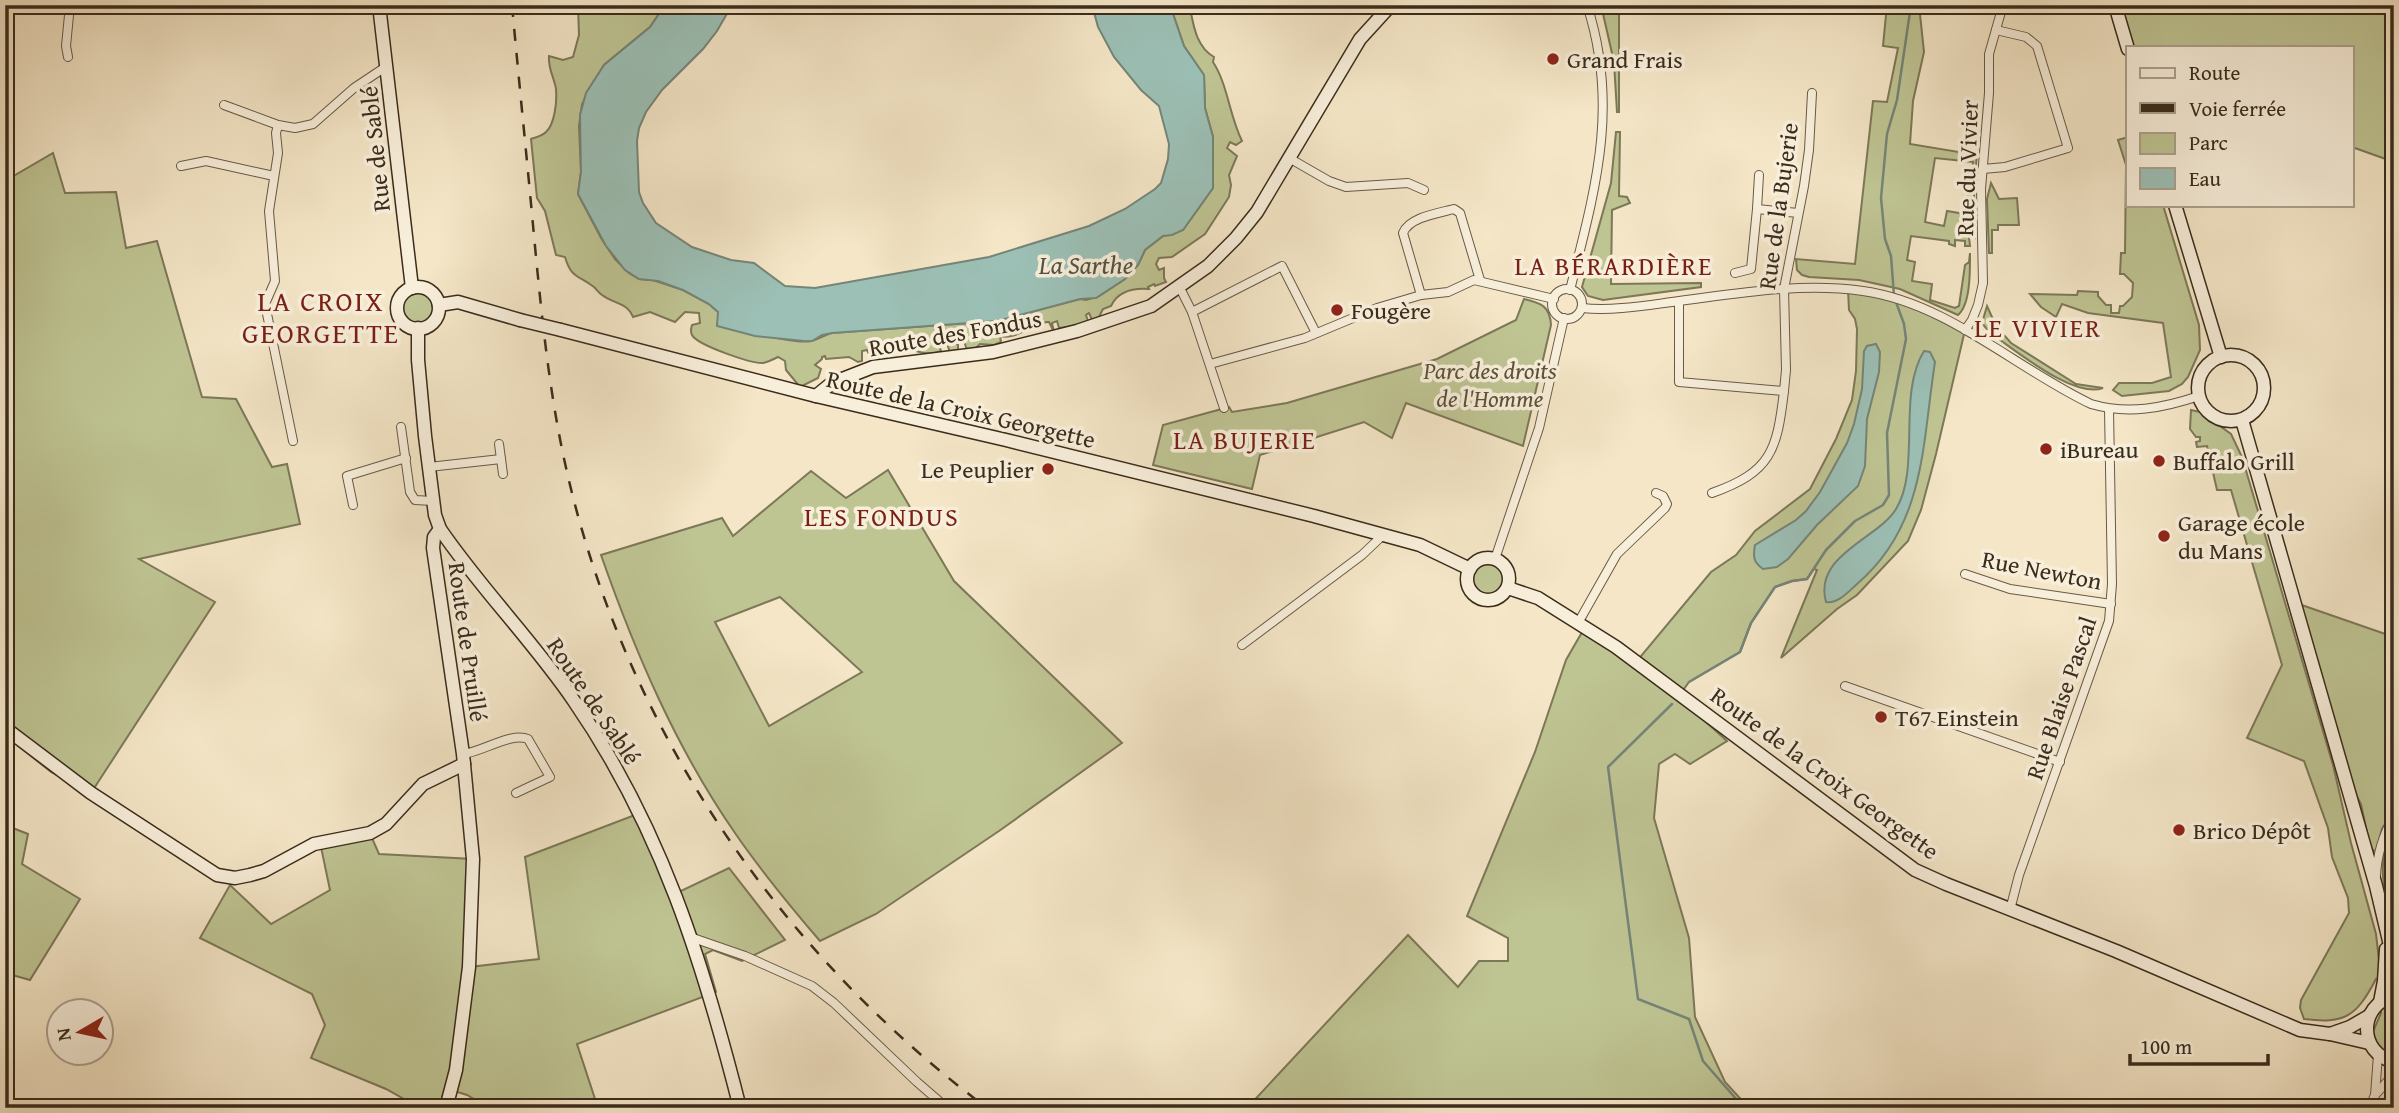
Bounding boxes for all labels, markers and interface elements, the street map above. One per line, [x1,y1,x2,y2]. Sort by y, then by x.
place label: Grand Frais [1567,42,1683,77]
legend [2126,46,2354,206]
marker: Grand Frais [1545,51,1561,67]
text: Route [2189,57,2241,88]
street label: Rue de Sablé [351,84,399,214]
text: Voie ferrée [2189,93,2286,124]
street label: Rue du Vivier [1947,99,1987,237]
street label: Rue de la Bujerie [1749,120,1807,292]
text: Parc [2189,127,2228,158]
text: Eau [2189,163,2222,194]
water label: La Sarthe [1038,245,1133,284]
district label: LA BÉRARDIÈRE [1515,246,1713,285]
district label: LA CROIX GEORGETTE [242,280,400,353]
place label: Fougère [1351,293,1431,328]
street label: Route des Fondus [866,301,1044,365]
marker: Fougère [1329,302,1345,318]
district label: LE VIVIER [1974,308,2102,347]
park label: Parc des droits de l'Homme [1422,353,1557,416]
street label: Route de la Croix Georgette [823,361,1099,457]
district label: LA BUJERIE [1173,420,1317,459]
place label: iBureau [2060,432,2138,467]
marker: iBureau [2038,441,2054,457]
place label: Buffalo Grill [2173,444,2295,479]
place label: Le Peuplier [921,452,1034,487]
marker: Buffalo Grill [2151,453,2167,469]
marker: Le Peuplier [1040,461,1056,477]
district label: LES FONDUS [804,497,960,536]
place label: Garage école du Mans [2178,505,2305,568]
marker: Garage école du Mans [2156,528,2172,544]
street label: Rue Newton [1979,541,2105,599]
street label: Route de Pruillé [439,560,497,724]
street label: Rue Blaise Pascal [2017,612,2105,784]
street label: Route de Sablé [538,630,650,772]
street label: Route de la Croix Georgette [1704,678,1946,868]
place label: T67 Einstein [1895,700,2019,735]
marker: T67 Einstein [1873,709,1889,725]
place label: Brico Dépôt [2193,813,2311,848]
marker: Brico Dépôt [2171,822,2187,838]
north arrow [46,998,116,1068]
scale bar [2130,1022,2268,1066]
text: N [48,1026,78,1043]
text: 100 m [2140,1031,2192,1062]

